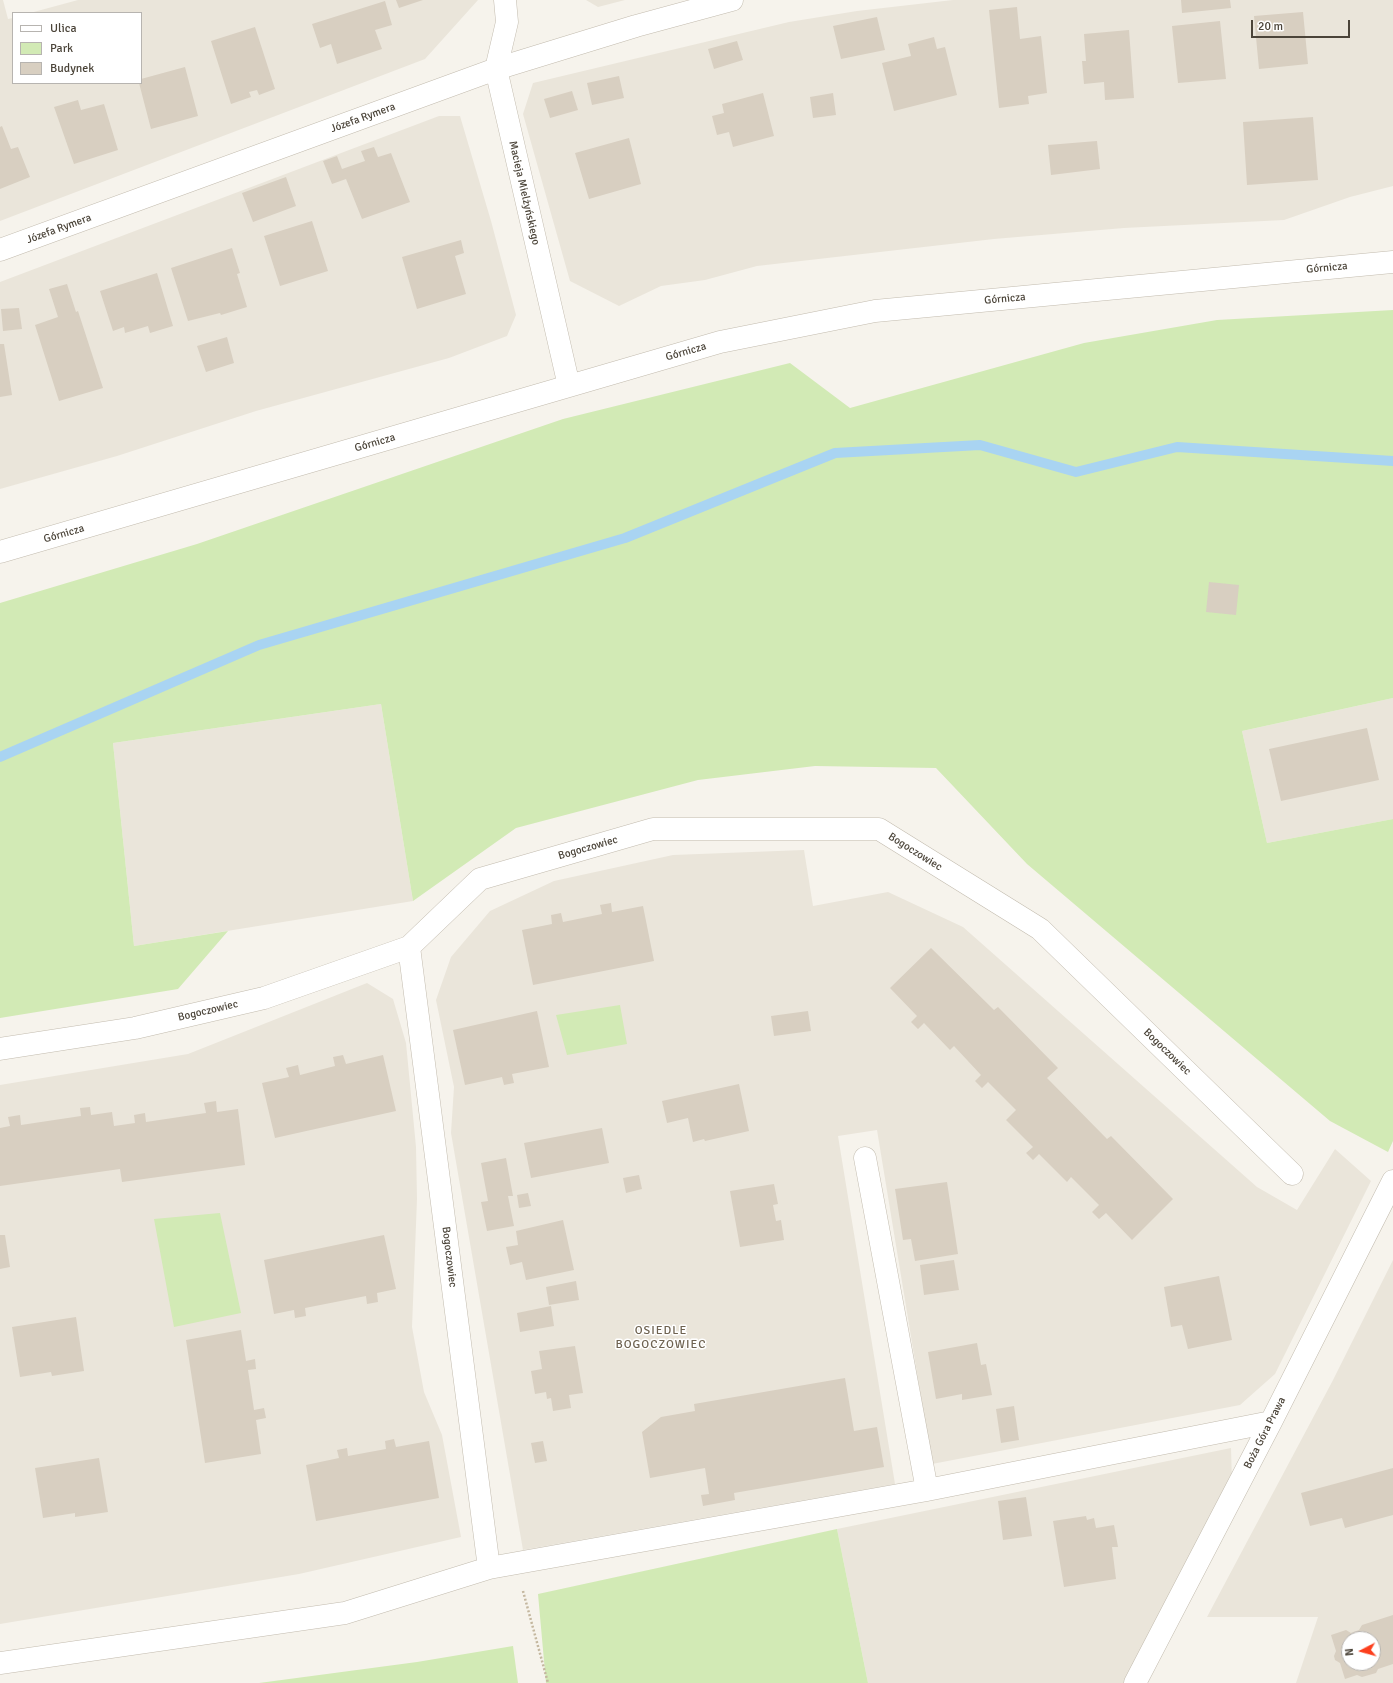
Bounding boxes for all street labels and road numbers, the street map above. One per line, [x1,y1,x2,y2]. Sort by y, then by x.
street label: Józefa Rymera [329,100,397,136]
street label: Macieja Mielżyńskiego [506,140,542,246]
street label: Józefa Rymera [25,211,93,247]
street label: Górnicza [1306,260,1348,276]
street label: Górnicza [984,291,1026,307]
street label: Górnicza [664,340,708,364]
street label: Górnicza [353,431,397,455]
street label: Górnicza [42,522,86,546]
street label: Bogoczowiec [886,830,944,874]
street label: Bogoczowiec [557,833,619,863]
street label: Bogoczowiec [177,998,239,1024]
street label: Bogoczowiec [1140,1026,1194,1078]
street label: Bogoczowiec [439,1226,459,1288]
street label: Boża Góra Prawa [1241,1395,1289,1471]

